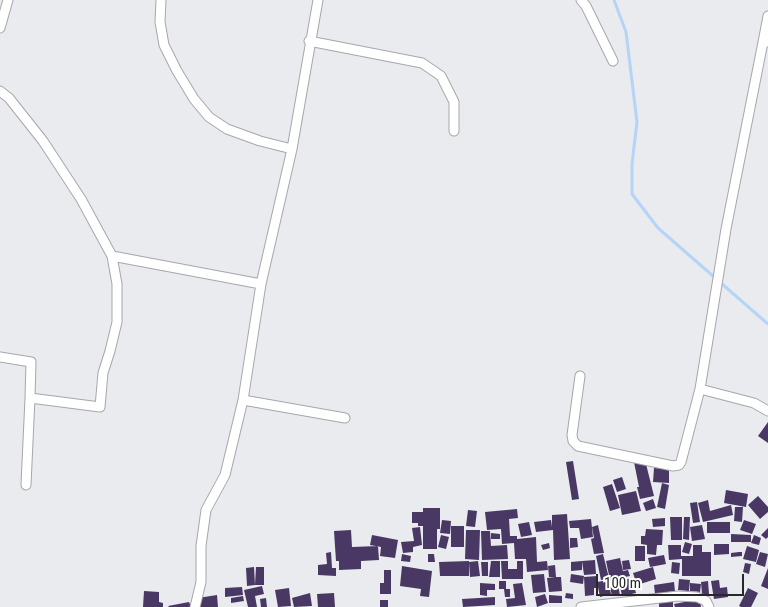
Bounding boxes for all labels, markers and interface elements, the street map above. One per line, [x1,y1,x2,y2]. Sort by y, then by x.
scale bar [598,564,746,596]
text: 100 m [604,574,641,592]

